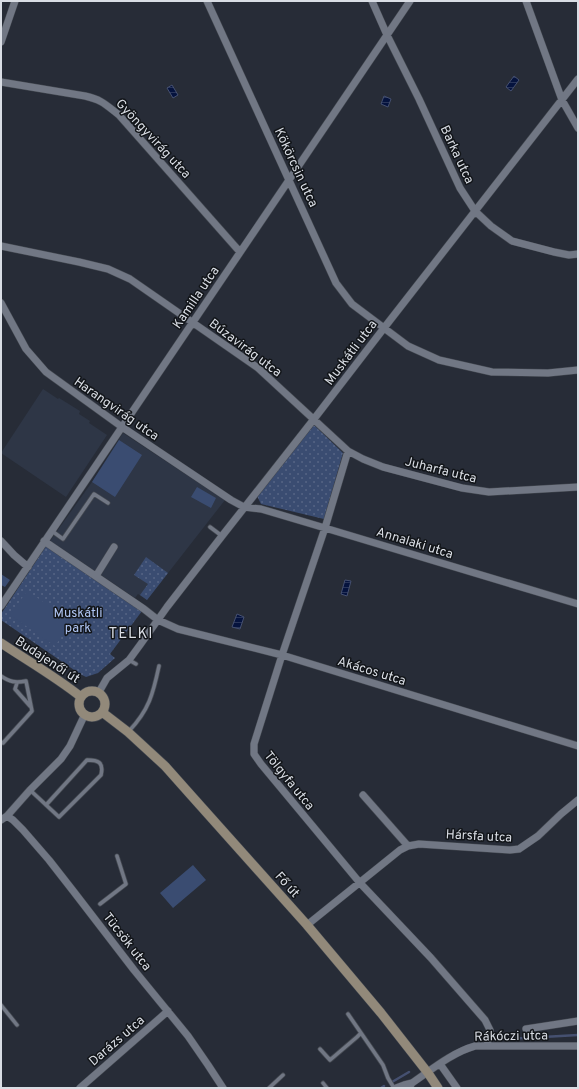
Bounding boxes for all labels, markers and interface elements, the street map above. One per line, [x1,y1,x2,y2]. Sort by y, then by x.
street label: Gyöngyvirág utca [112,96,193,182]
street label: Barka utca [436,123,477,187]
street label: Kökörcsin utca [270,126,321,210]
street label: Kamilla utca [170,264,223,332]
street label: Búzavirág utca [205,316,284,381]
street label: Muskátli utca [322,318,381,389]
street label: Harangvirág utca [70,374,161,445]
street label: Juharfa utca [403,454,478,488]
street label: Annalaki utca [374,525,455,563]
park label: Muskátli park [54,606,102,637]
district label: TELKI [108,625,154,644]
street label: Budajenői út [11,634,82,688]
street label: Akácos utca [335,654,408,690]
street label: Tölgyfa utca [260,749,317,814]
street label: Hársfa utca [445,827,512,847]
street label: Fő út [271,869,302,902]
street label: Tücsök utca [99,910,154,974]
street label: Darázs utca [86,1013,148,1070]
street label: Rákóczi utca [474,1028,548,1046]

